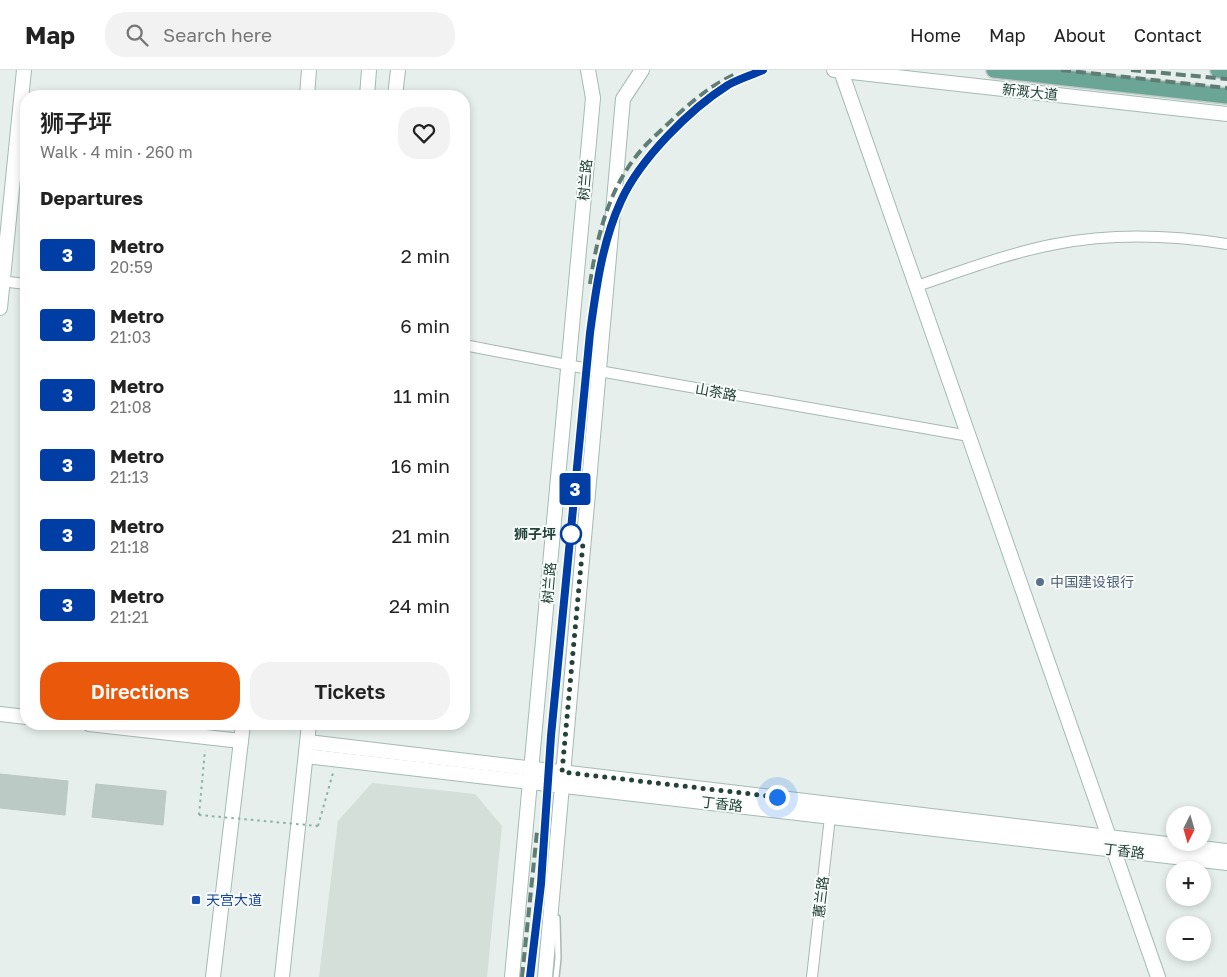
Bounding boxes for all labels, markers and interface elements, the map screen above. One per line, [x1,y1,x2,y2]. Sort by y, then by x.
search box [105,12,455,57]
text: Map [25,20,75,49]
icon: search [123,21,151,49]
text: Search here [163,23,272,46]
text: Home [910,24,961,46]
text: Map [989,24,1026,46]
text: About [1054,24,1106,46]
text: Contact [1134,24,1202,46]
street label: 新溉大道 [1001,80,1059,103]
button: heart [398,107,450,159]
text: 狮子坪 [40,108,112,137]
text: Walk · 4 min · 260 m [40,142,193,162]
street label: 树兰路 [574,158,595,202]
text: Departures [40,186,143,209]
text: Metro [110,234,164,257]
text: 3 [62,244,73,266]
text: 2 min [401,244,450,267]
text: 20:59 [110,257,153,277]
text: Metro [110,304,164,327]
text: 3 [62,314,73,336]
text: 6 min [400,314,450,337]
text: 21:03 [110,327,151,347]
text: Metro [110,374,164,397]
street label: 山茶路 [694,379,738,404]
text: 3 [62,384,73,406]
text: 11 min [393,384,450,407]
text: 21:08 [110,397,152,417]
text: Metro [110,444,164,467]
text: 3 [62,454,73,476]
text: 16 min [391,454,450,477]
text: 21:13 [110,467,149,487]
line badge: 3 [559,473,591,505]
text: 3 [570,478,580,500]
text: Metro [110,514,164,537]
marker: 狮子坪 [560,523,582,545]
text: 3 [62,524,73,546]
text: 21 min [391,524,450,547]
place label: 狮子坪 [514,525,556,542]
text: 21:18 [110,537,149,557]
street label: 树兰路 [538,561,559,605]
place label: 中国建设银行 [1050,573,1134,590]
marker: 中国建设银行 [1034,576,1046,588]
text: Metro [110,584,164,607]
text: 3 [62,594,73,616]
text: 24 min [389,594,450,617]
text: 21:21 [110,607,149,627]
button: Directions [40,662,240,720]
button: Tickets [250,662,450,720]
your location [765,785,790,810]
street label: 丁香路 [700,793,744,814]
north arrow [1166,806,1211,851]
map controls [1166,806,1211,961]
street label: 丁香路 [1102,840,1146,861]
button: + [1166,861,1211,906]
street label: 蕙兰路 [810,875,831,919]
place label: 天宫大道 [206,891,262,908]
marker: 天宫大道 [190,894,202,906]
button: − [1166,916,1211,961]

